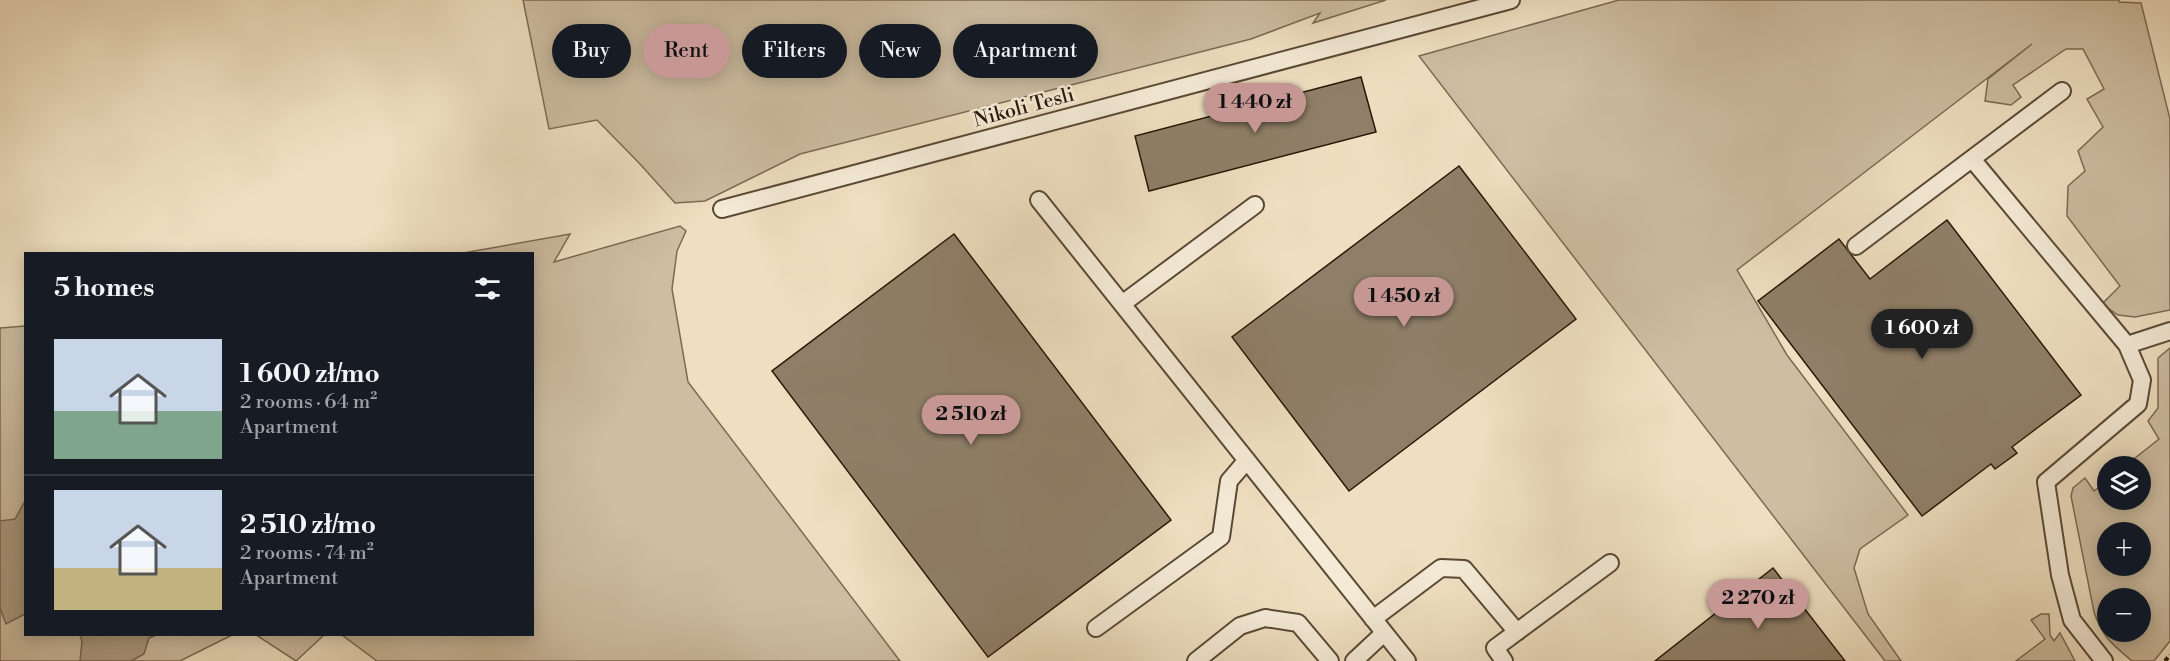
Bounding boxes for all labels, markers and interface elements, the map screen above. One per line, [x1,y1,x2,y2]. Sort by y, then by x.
chip: Buy [552,24,631,78]
chip: Rent [643,24,730,78]
chip: Filters [742,24,847,78]
chip: New [859,24,941,78]
chip: Apartment [953,24,1098,78]
street label: Nikoli Tesli [971,82,1077,133]
pin: 1 440 zł [1193,83,1317,134]
text: 1 440 zł [1218,90,1292,115]
text: 5 homes [54,272,154,304]
icon: filters [471,272,504,305]
pin: 1 450 zł [1342,277,1466,328]
text: 1 450 zł [1368,284,1440,309]
pin: 1 600 zł [1860,309,1984,360]
text: 1 600 zł [1885,316,1959,341]
text: 1 600 zł/mo [240,358,380,390]
icon: home [102,363,174,435]
text: 2 rooms · 64 m² [240,390,377,415]
pin: 2 510 zł [909,395,1033,446]
text: 2 510 zł [936,402,1006,427]
text: Apartment [240,415,338,440]
map controls [2097,456,2151,642]
button: layers [2097,456,2151,510]
text: 2 510 zł/mo [240,509,376,541]
icon: home [102,514,174,586]
button: + [2097,522,2151,576]
text: 2 rooms · 74 m² [240,541,374,566]
text: Apartment [240,566,338,591]
pin: 2 270 zł [1696,579,1820,630]
text: 2 270 zł [1721,586,1795,611]
button: − [2097,588,2151,642]

